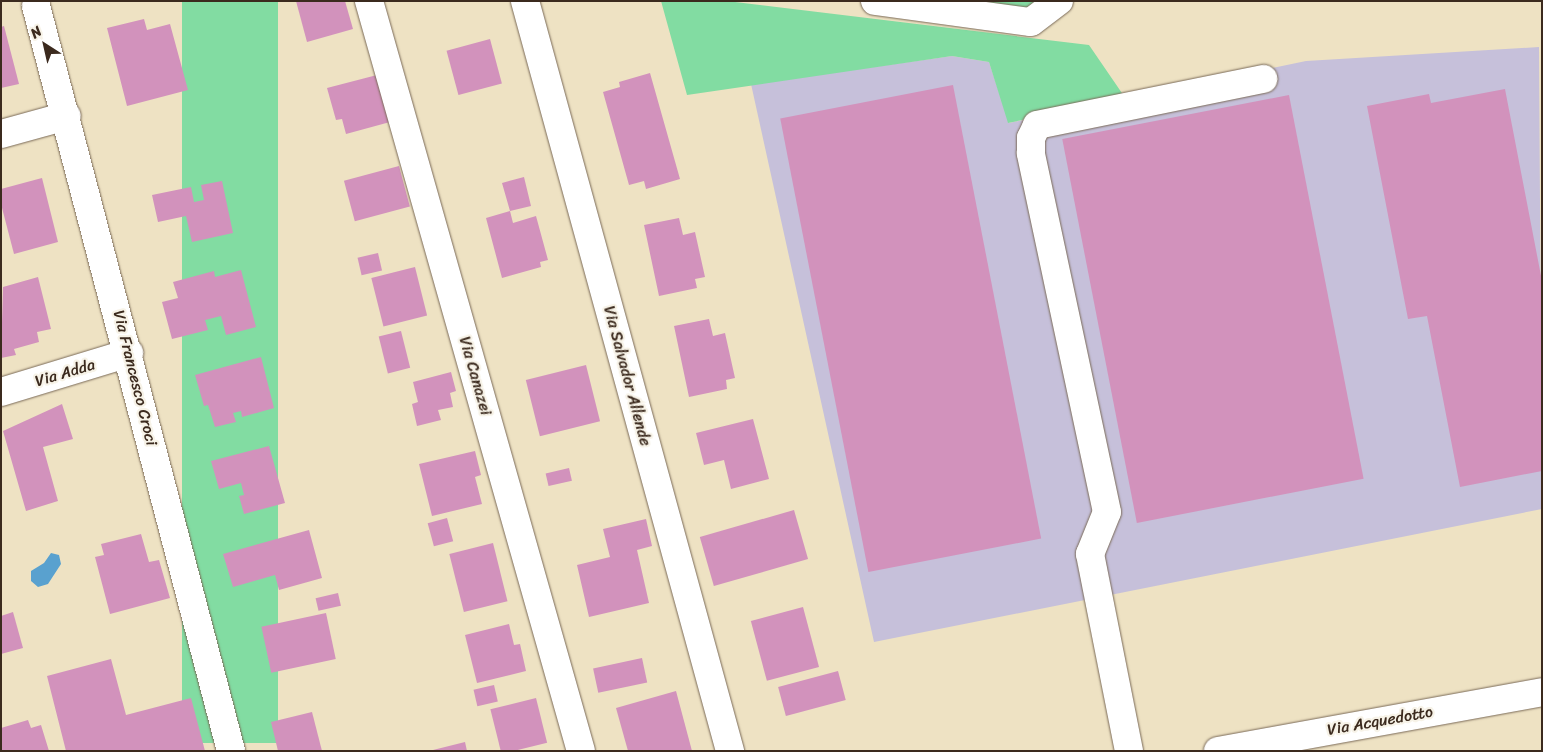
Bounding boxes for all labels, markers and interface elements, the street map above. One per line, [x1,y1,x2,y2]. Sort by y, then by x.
text: N [25,19,47,45]
north arrow [20,20,70,70]
street label: Via Salvador Allende [599,304,655,448]
street label: Via Francesco Croci [109,308,161,448]
street label: Via Canazei [455,335,495,417]
street label: Via Adda [33,355,97,391]
street label: Via Acquedotto [1326,702,1434,740]

